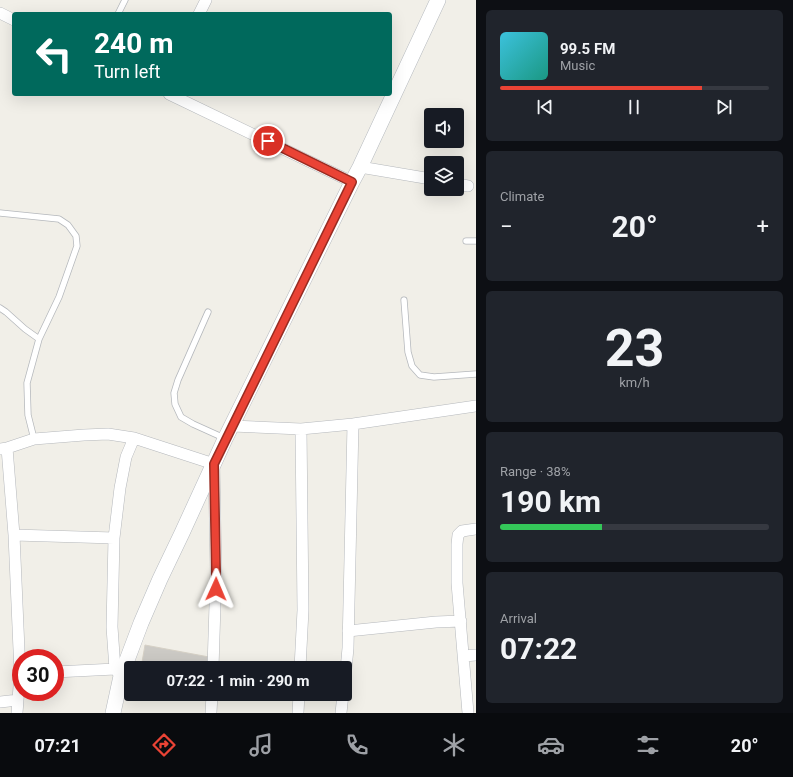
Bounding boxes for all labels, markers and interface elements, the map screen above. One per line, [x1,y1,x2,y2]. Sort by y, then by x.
text: 240 m [94,27,173,60]
icon: left [28,28,80,80]
text: 99.5 FM [560,40,615,58]
text: Music [560,58,595,73]
text: Turn left [94,61,160,82]
icon: previous [534,96,556,118]
icon: pause [623,96,645,118]
icon: next [713,96,735,118]
map controls [424,108,464,196]
button: sound [424,108,464,148]
pin [251,124,285,158]
icon: arrive [257,130,279,152]
button: layers [424,156,464,196]
text: Climate [500,189,544,204]
text: 20° [611,209,658,244]
text: − [500,214,513,239]
text: + [757,214,769,239]
text: 23 [605,318,664,379]
text: km/h [619,375,650,390]
text: Range · 38% [500,464,570,479]
text: 190 km [500,484,601,519]
position arrow [195,568,237,610]
text: Arrival [500,611,537,626]
text: 07:22 [500,631,577,666]
speed limit sign: 30 [12,649,64,701]
text: 07:22 · 1 min · 290 m [167,672,309,690]
icon: directions [150,731,178,759]
icon: music [247,731,275,759]
icon: phone [343,731,371,759]
icon: climate [440,731,468,759]
icon: car [537,731,565,759]
icon: filters [634,731,662,759]
text: 07:21 [34,735,81,756]
text: 20° [731,735,759,756]

